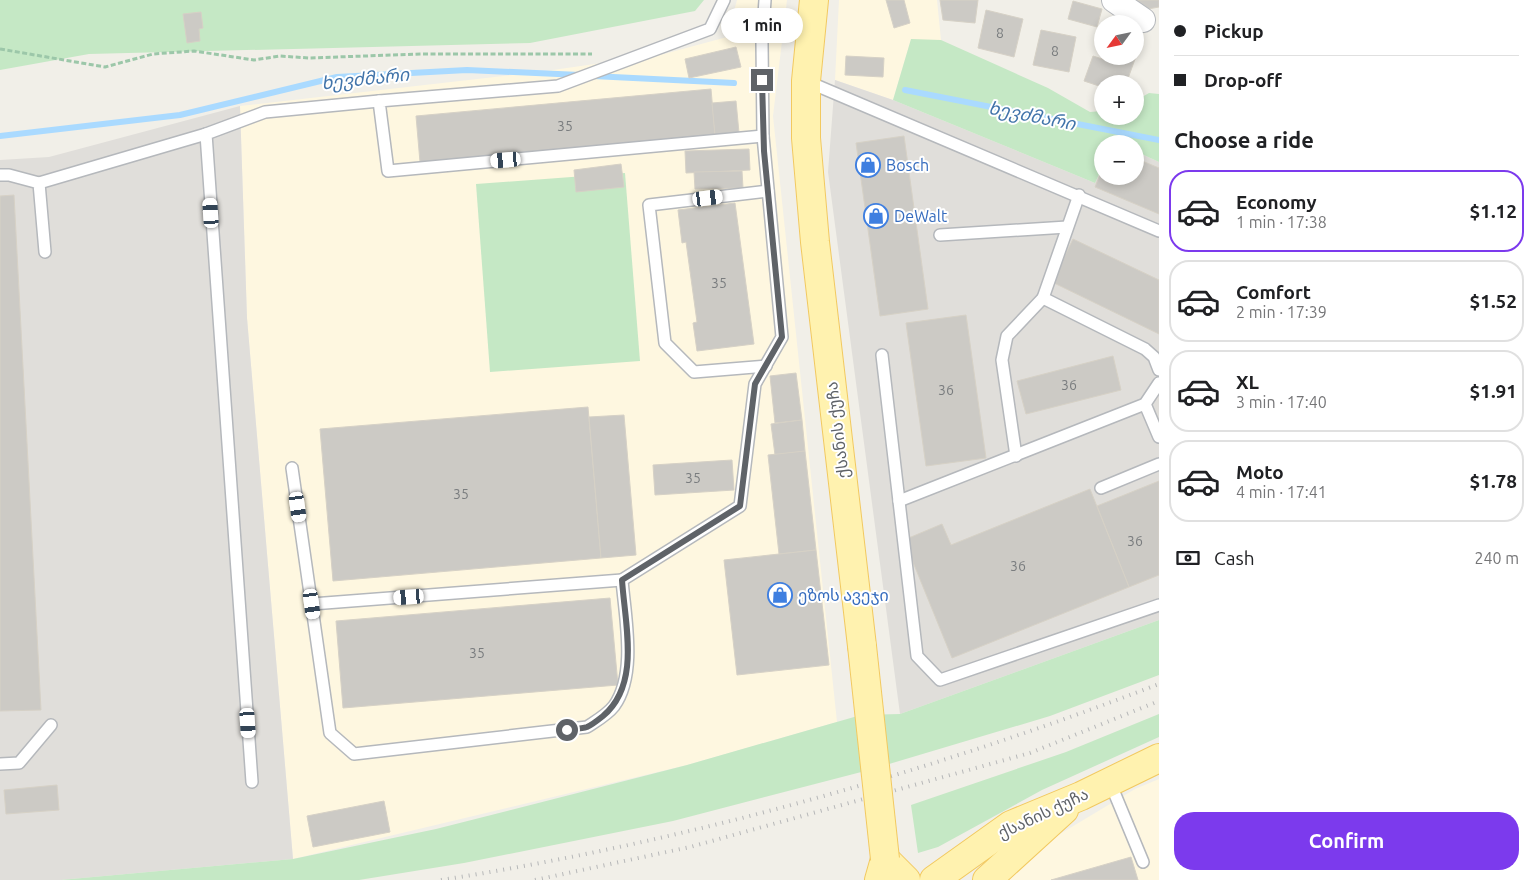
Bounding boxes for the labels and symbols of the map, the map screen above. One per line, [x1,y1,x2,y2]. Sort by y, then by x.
callout: 1 min [721,8,803,42]
north arrow [1094,15,1144,65]
house number: 8 [996,25,1004,41]
house number: 8 [1051,43,1059,59]
water label: ხევძმარი [320,63,411,95]
route end [751,69,773,91]
water label: ხევძმარი [987,97,1078,135]
house number: 35 [557,118,573,134]
car [490,151,521,169]
shop icon: Bosch [855,152,881,178]
place label: Bosch [886,156,929,174]
car [692,189,723,207]
car [202,198,219,228]
shop icon: DeWalt [863,203,889,229]
place label: DeWalt [894,207,948,225]
house number: 35 [711,275,727,291]
house number: 36 [1061,377,1077,393]
street label: ქსანის ქუჩა [822,380,853,479]
house number: 36 [938,382,954,398]
house number: 35 [685,470,701,486]
house number: 35 [453,486,469,502]
car [288,491,307,523]
house number: 36 [1127,533,1143,549]
house number: 36 [1010,558,1026,574]
shop icon: ეზოს ავეჯი [767,582,793,608]
place label: ეზოს ავეჯი [798,586,889,605]
car [302,588,321,620]
car [393,588,424,606]
house number: 35 [469,645,485,661]
car [239,708,256,738]
route start [556,719,578,741]
street label: ქსანის ქუჩა [995,784,1091,843]

